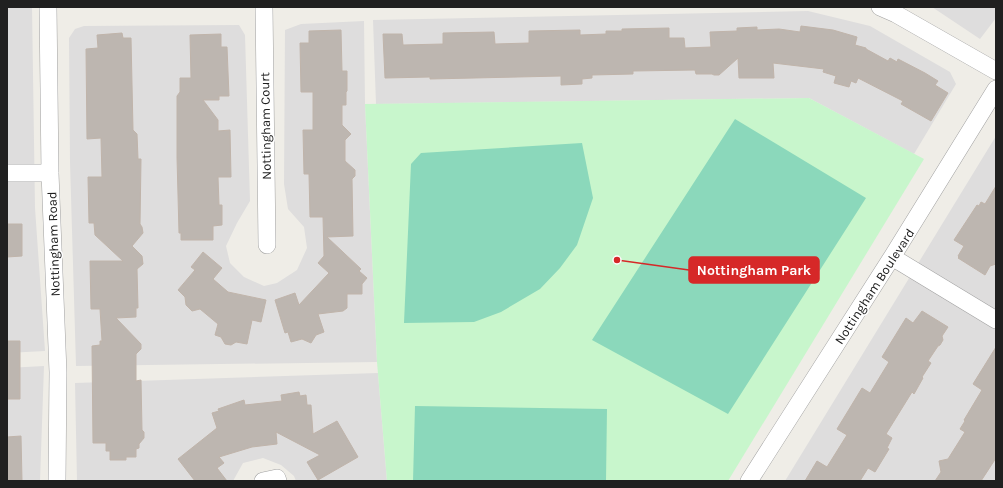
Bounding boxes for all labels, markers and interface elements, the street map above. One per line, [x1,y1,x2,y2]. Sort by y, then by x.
street label: Nottingham Court [257,72,274,180]
street label: Nottingham Road [44,191,63,297]
street label: Nottingham Boulevard [831,226,917,347]
callout: Nottingham Park [689,257,819,283]
text: Nottingham Park [697,262,812,279]

